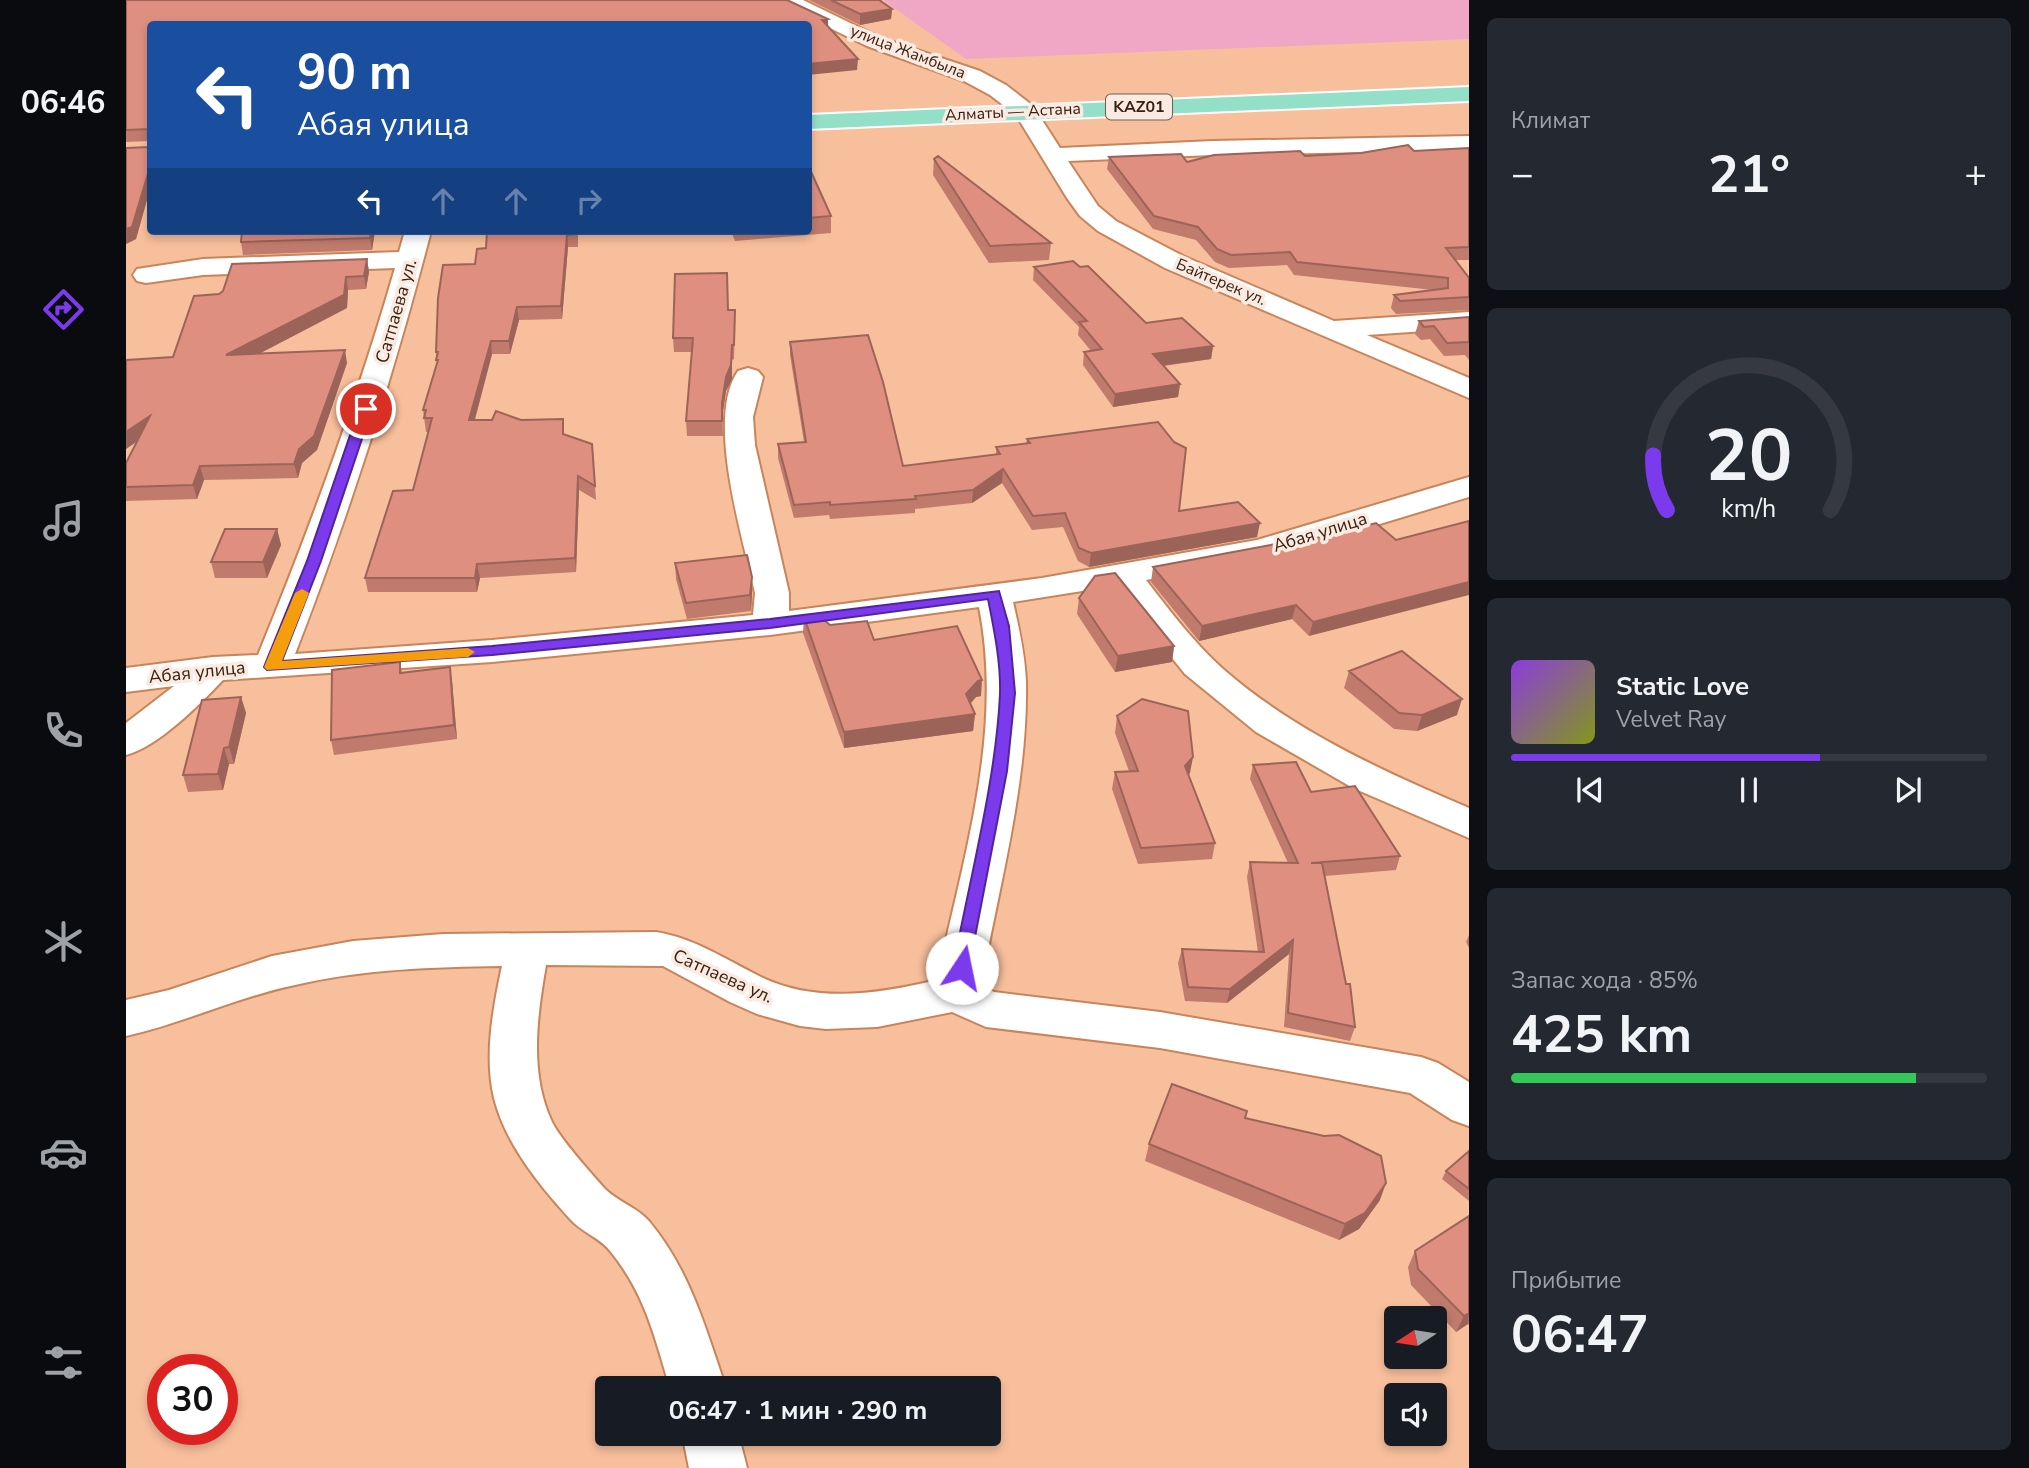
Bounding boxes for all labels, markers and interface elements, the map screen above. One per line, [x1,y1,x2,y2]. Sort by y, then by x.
street label: улица Жамбыла [847,20,969,84]
text: 90 m [297,39,412,106]
icon: left [182,49,273,140]
text: 06:46 [21,81,105,124]
road number: KАZ01 [1106,94,1172,120]
street label: Алматы — Астана [945,97,1081,127]
text: Абая улица [297,103,470,146]
text: Климат [1511,105,1590,136]
text: 21° [1708,139,1790,210]
text: − [1511,149,1534,200]
text: + [1964,149,1987,200]
icon: left [351,182,389,220]
icon: ahead [424,182,462,220]
icon: ahead [497,182,535,220]
icon: right [570,182,608,220]
street label: Байтерек ул. [1173,253,1269,311]
street label: Сатпаева ул. [370,256,422,366]
icon: directions [39,285,88,334]
pin [336,379,396,439]
icon: arrive [347,390,385,428]
text: 20 [1705,406,1793,506]
text: km/h [1721,492,1777,526]
icon: music [39,496,88,545]
street label: Абая улица [1270,506,1370,558]
street label: Абая улица [147,655,247,689]
text: Static Love [1616,669,1749,704]
text: Velvet Ray [1616,704,1726,735]
icon: phone [39,706,88,755]
icon: previous [1571,771,1609,809]
icon: pause [1730,771,1768,809]
icon: next [1889,771,1927,809]
icon: climate [39,917,88,966]
position arrow [925,931,999,1005]
street label: Сатпаева ул. [669,943,777,1009]
text: Запас хода · 85% [1511,965,1698,996]
text: 425 km [1511,999,1692,1070]
icon: car [39,1128,88,1177]
text: Прибытие [1511,1265,1621,1296]
text: 06:47 [1511,1299,1649,1370]
north arrow [1384,1306,1447,1368]
map controls [1384,1306,1447,1446]
icon: filters [39,1338,88,1387]
speed limit sign: 30 [147,1354,238,1445]
button: sound [1384,1383,1447,1446]
text: 06:47 · 1 мин · 290 m [669,1393,927,1428]

